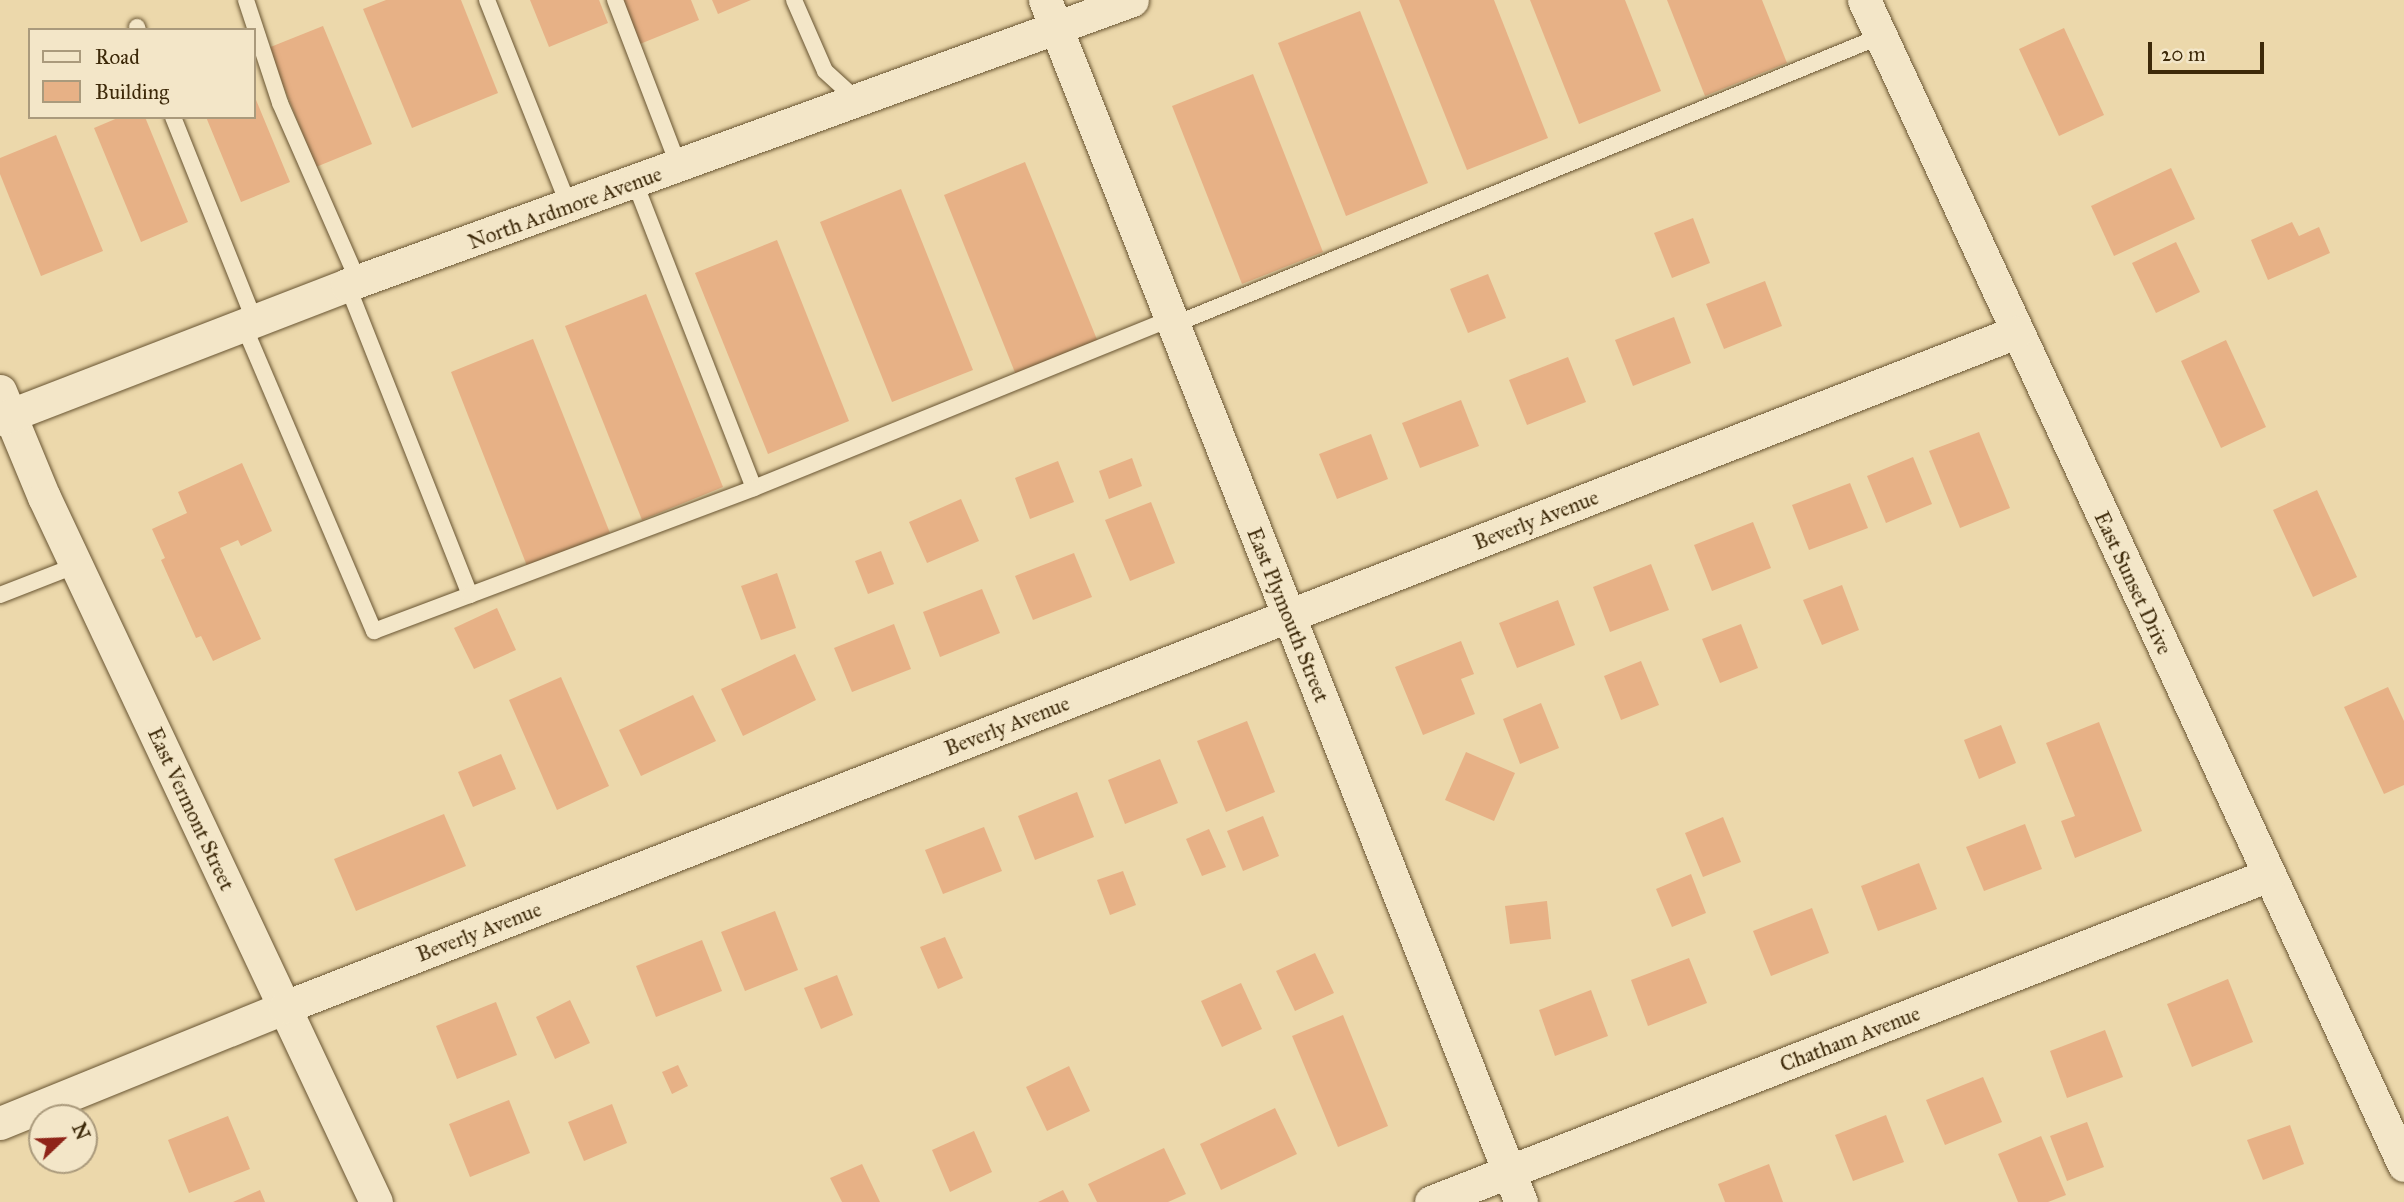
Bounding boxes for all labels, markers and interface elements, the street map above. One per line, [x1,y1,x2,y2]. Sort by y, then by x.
legend [28,28,256,119]
scale bar [2152,28,2268,72]
text: 20 m [2161,41,2206,67]
text: Road [95,44,140,70]
text: Building [95,79,169,105]
street label: North Ardmore Avenue [465,161,665,255]
street label: Beverly Avenue [1470,485,1602,555]
street label: East Sunset Drive [2089,507,2177,659]
street label: East Plymouth Street [1241,524,1335,706]
street label: Beverly Avenue [941,691,1073,761]
street label: East Vermont Street [142,723,240,895]
street label: Beverly Avenue [413,897,545,967]
street label: Chatham Avenue [1776,1001,1924,1077]
north arrow [28,1104,98,1174]
text: N [67,1119,95,1143]

